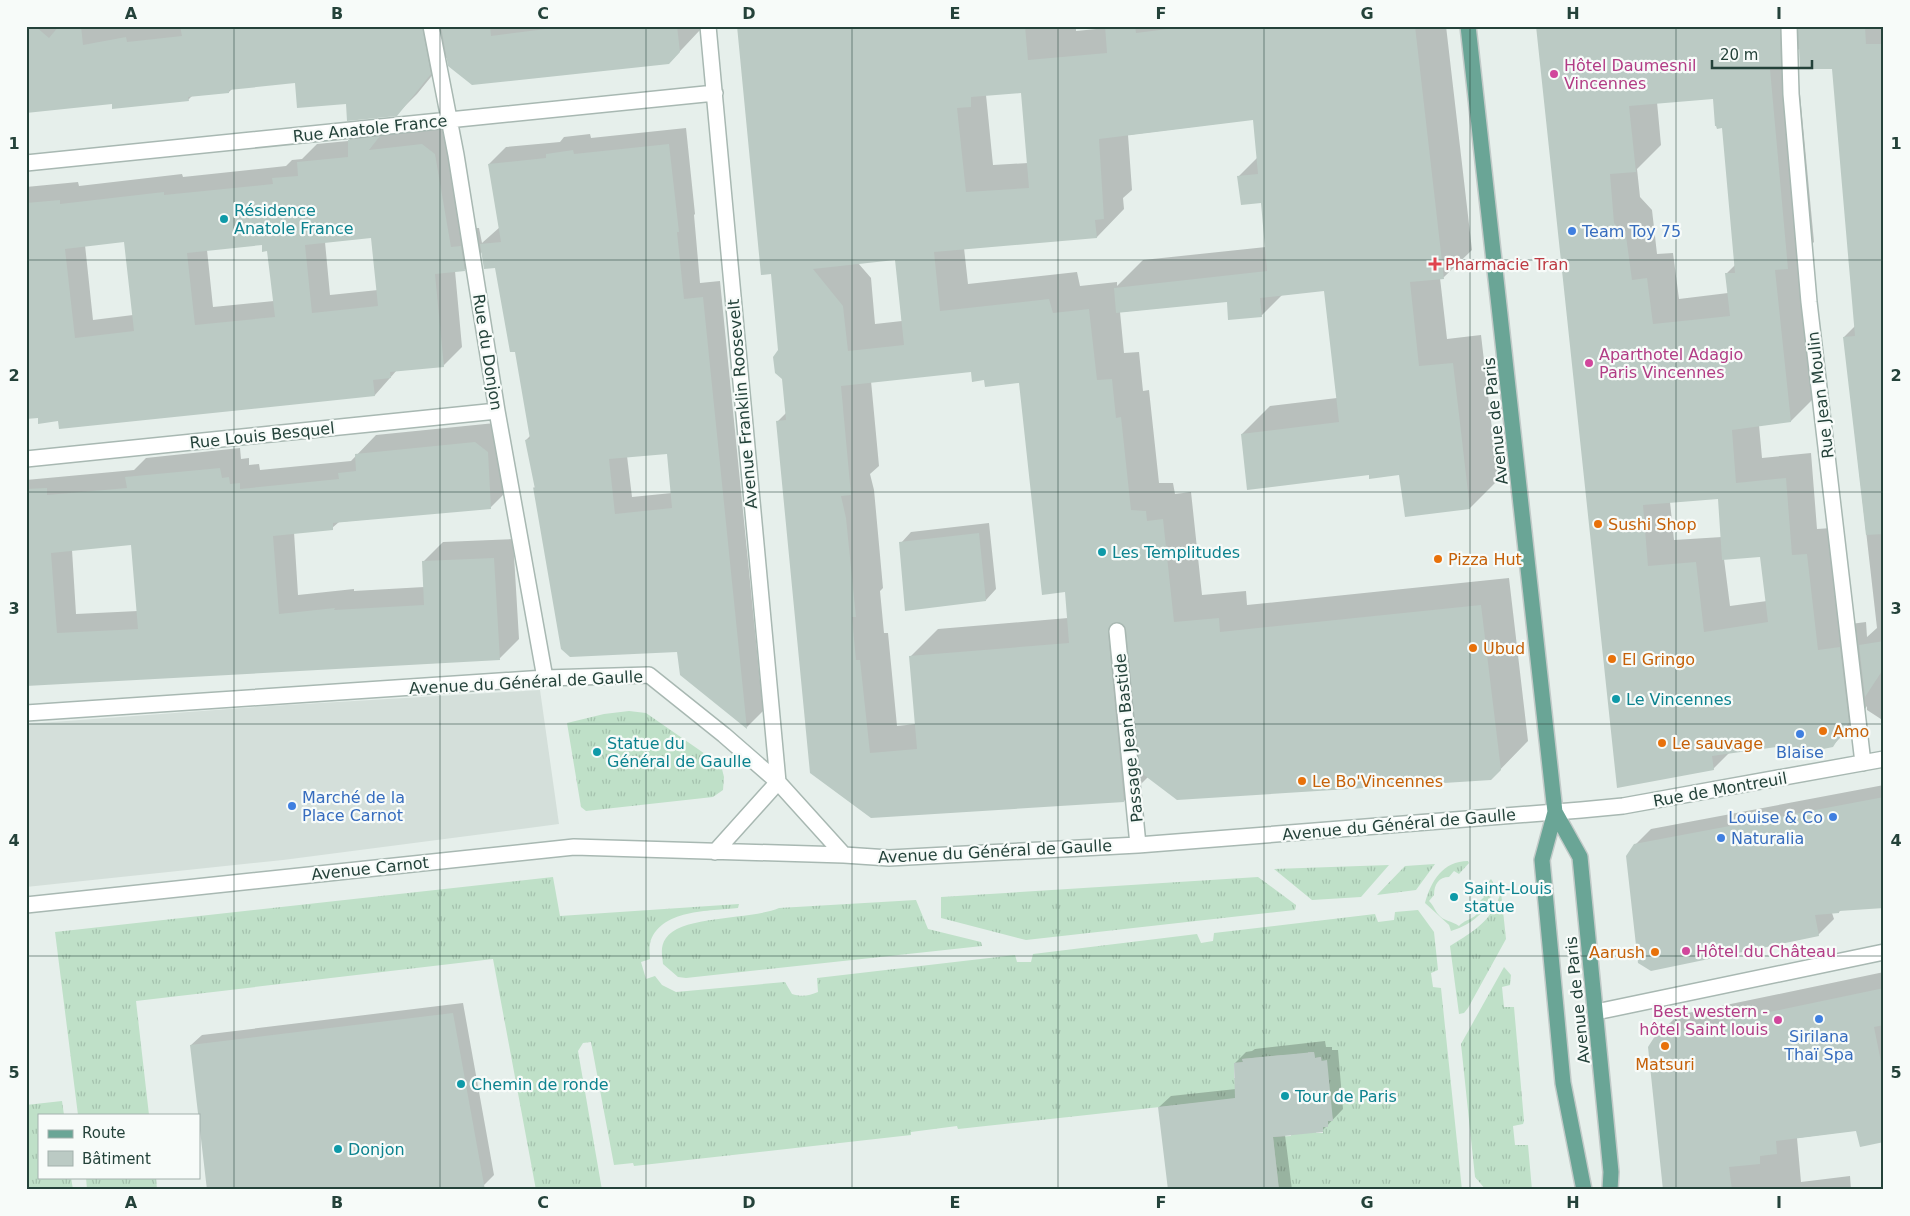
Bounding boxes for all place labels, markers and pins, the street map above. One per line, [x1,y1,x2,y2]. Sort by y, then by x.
place label: Hôtel Daumesnil Vincennes [1564,56,1697,93]
marker: Hôtel Daumesnil Vincennes [1548,68,1560,80]
place label: Résidence Anatole France [234,201,354,238]
marker: Résidence Anatole France [218,213,230,225]
place label: Team Toy 75 [1581,222,1681,241]
marker: Team Toy 75 [1566,225,1578,237]
place label: Pharmacie Tran [1445,255,1568,274]
marker: Pharmacie Tran [1429,258,1441,270]
place label: Aparthotel Adagio Paris Vincennes [1599,345,1743,382]
marker: Aparthotel Adagio Paris Vincennes [1583,357,1595,369]
place label: Sushi Shop [1608,515,1697,534]
marker: Sushi Shop [1592,518,1604,530]
place label: Les Templitudes [1112,543,1240,562]
marker: Les Templitudes [1096,546,1108,558]
place label: Pizza Hut [1448,550,1522,569]
marker: Pizza Hut [1432,553,1444,565]
place label: Ubud [1483,639,1525,658]
marker: Ubud [1467,642,1479,654]
place label: El Gringo [1622,650,1695,669]
marker: El Gringo [1606,653,1618,665]
place label: Le Vincennes [1626,690,1732,709]
marker: Le Vincennes [1610,693,1622,705]
place label: Amo [1833,722,1869,741]
marker: Amo [1817,725,1829,737]
marker: Blaise [1794,728,1806,740]
place label: Statue du Général de Gaulle [607,734,751,771]
place label: Le sauvage [1672,734,1763,753]
marker: Le sauvage [1656,737,1668,749]
place label: Blaise [1776,743,1824,762]
marker: Statue du Général de Gaulle [591,746,603,758]
place label: Le Bo'Vincennes [1312,772,1443,791]
marker: Le Bo'Vincennes [1296,775,1308,787]
place label: Marché de la Place Carnot [302,788,405,825]
marker: Marché de la Place Carnot [286,800,298,812]
place label: Louise & Co [1728,808,1823,827]
marker: Louise & Co [1827,811,1839,823]
place label: Naturalia [1731,829,1804,848]
marker: Naturalia [1715,832,1727,844]
place label: Saint-Louis statue [1464,879,1552,916]
marker: Saint-Louis statue [1448,891,1460,903]
place label: Hôtel du Château [1696,942,1836,961]
place label: Aarush [1589,943,1645,962]
marker: Hôtel du Château [1680,945,1692,957]
marker: Aarush [1649,946,1661,958]
place label: Best western - hôtel Saint louis [1639,1002,1768,1039]
marker: Sirilana Thaï Spa [1813,1013,1825,1025]
marker: Best western - hôtel Saint louis [1772,1014,1784,1026]
place label: Sirilana Thaï Spa [1783,1027,1854,1064]
marker: Matsuri [1659,1040,1671,1052]
place label: Matsuri [1635,1055,1695,1074]
place label: Chemin de ronde [471,1075,609,1094]
marker: Chemin de ronde [455,1078,467,1090]
place label: Tour de Paris [1294,1087,1397,1106]
marker: Tour de Paris [1279,1090,1291,1102]
place label: Donjon [348,1140,405,1159]
marker: Donjon [332,1143,344,1155]

